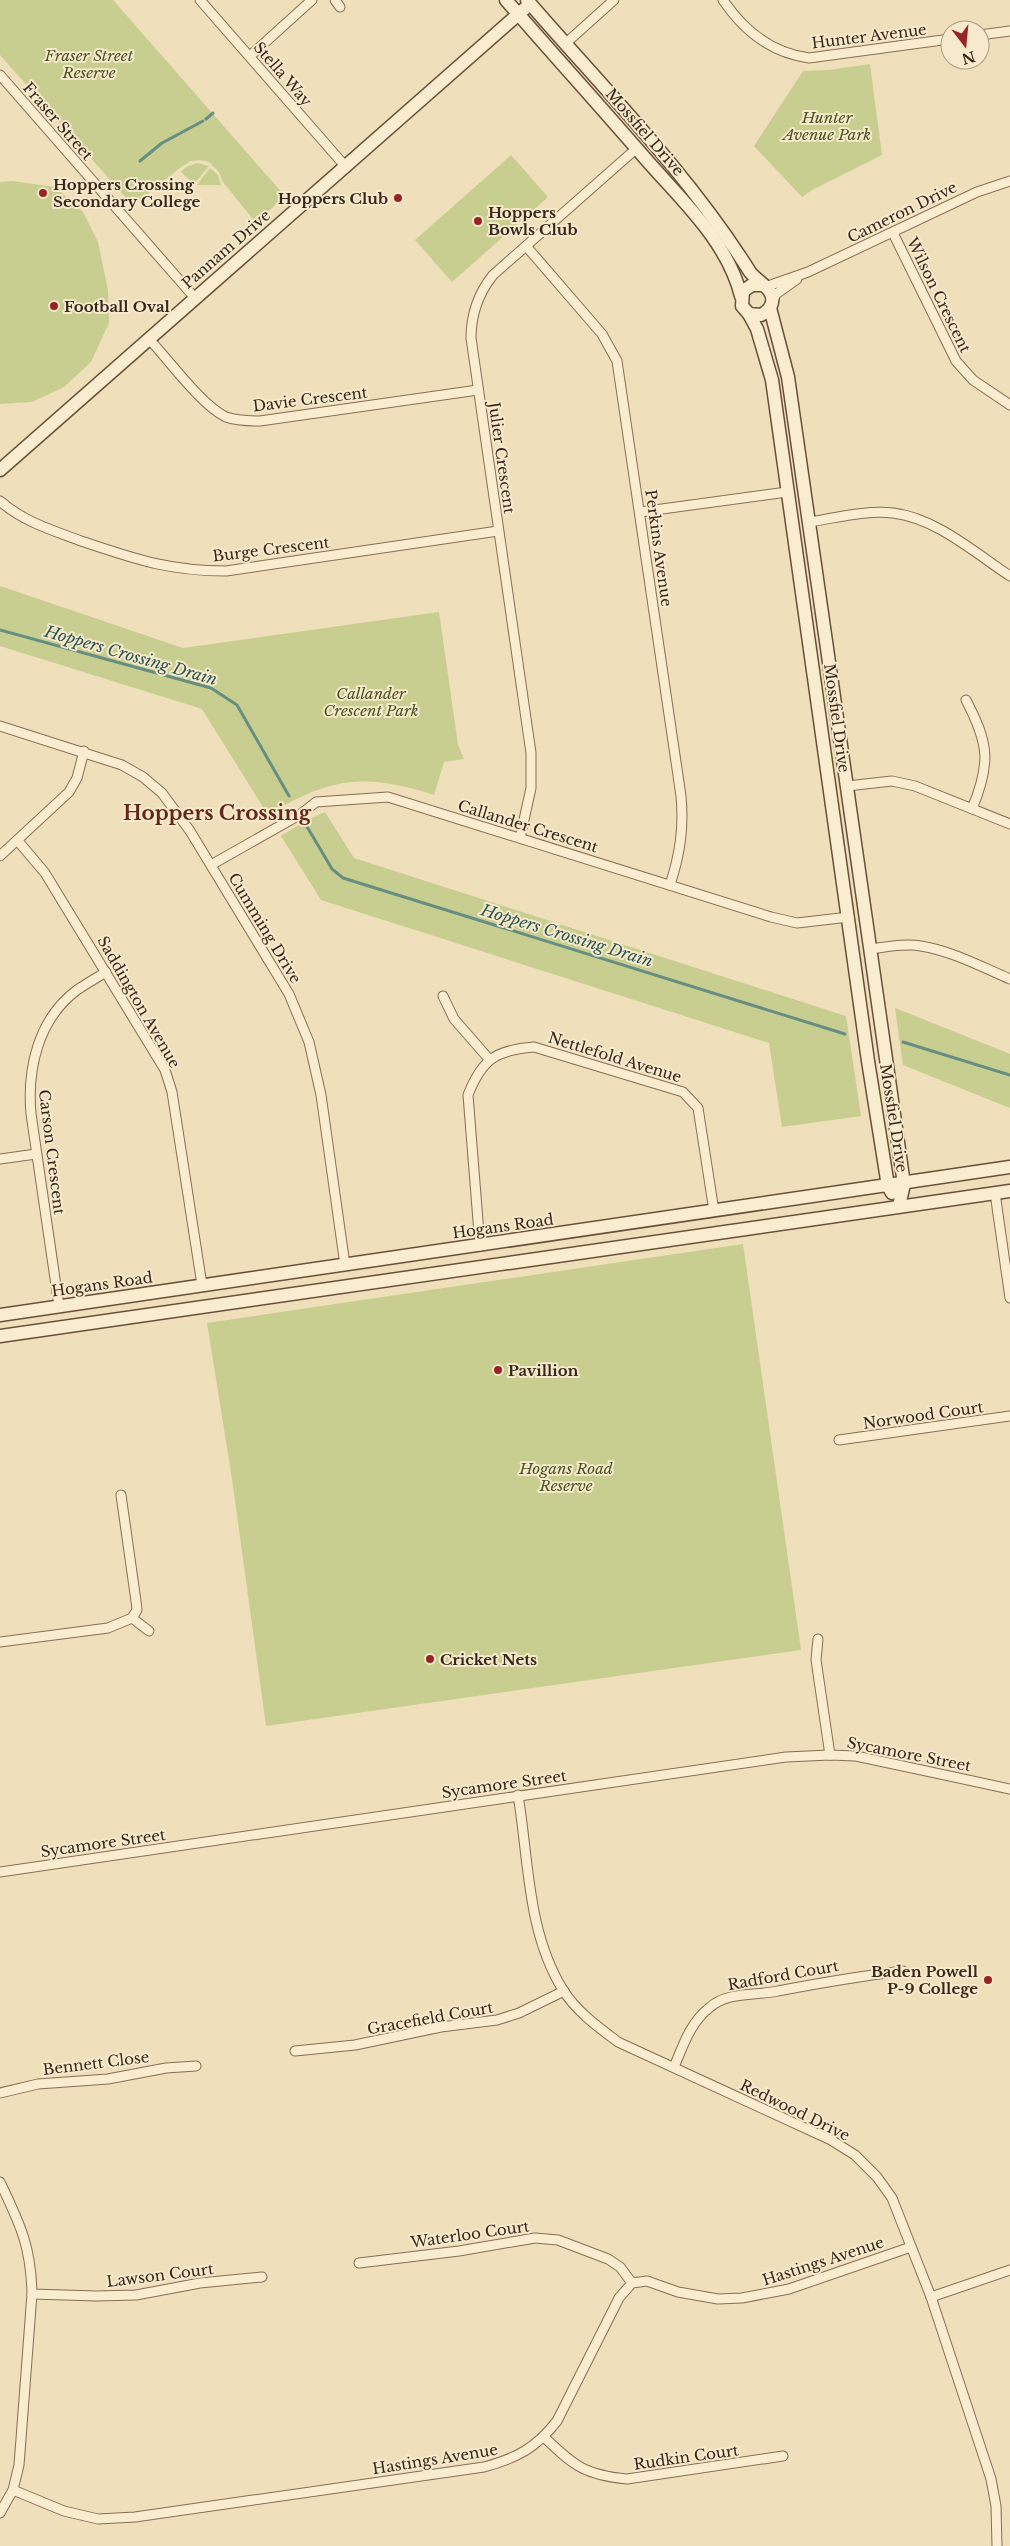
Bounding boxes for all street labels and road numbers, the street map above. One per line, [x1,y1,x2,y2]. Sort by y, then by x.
street label: Hunter Avenue [810,20,928,52]
street label: Stella Way [250,38,316,110]
street label: Fraser Street [19,78,97,164]
street label: Mossfiel Drive [602,84,688,180]
street label: Cameron Drive [844,177,960,247]
street label: Pannam Drive [178,206,274,292]
street label: Wilson Crescent [902,233,975,356]
street label: Davie Crescent [252,382,369,415]
street label: Julier Crescent [484,399,519,515]
street label: Perkins Avenue [641,488,677,608]
street label: Burge Crescent [212,532,331,566]
street label: Mossfiel Drive [820,662,854,774]
street label: Callander Crescent [456,796,601,856]
street label: Cumming Drive [224,869,306,987]
street label: Saddington Avenue [93,933,185,1071]
street label: Nettlefold Avenue [546,1028,684,1086]
street label: Mossfiel Drive [876,1062,912,1174]
street label: Carson Crescent [35,1088,69,1216]
street label: Hogans Road [451,1209,555,1243]
street label: Hogans Road [50,1267,154,1301]
street label: Norwood Court [862,1397,985,1433]
street label: Sycamore Street [845,1733,973,1775]
street label: Sycamore Street [440,1766,568,1802]
street label: Sycamore Street [39,1825,167,1861]
street label: Radford Court [726,1956,840,1994]
street label: Gracefield Court [366,1998,495,2038]
street label: Bennett Close [42,2047,150,2079]
street label: Redwood Drive [737,2075,853,2145]
street label: Waterloo Court [408,2216,531,2252]
street label: Hastings Avenue [760,2232,886,2290]
street label: Lawson Court [105,2259,215,2291]
street label: Hastings Avenue [371,2440,499,2478]
street label: Rudkin Court [632,2440,740,2474]

